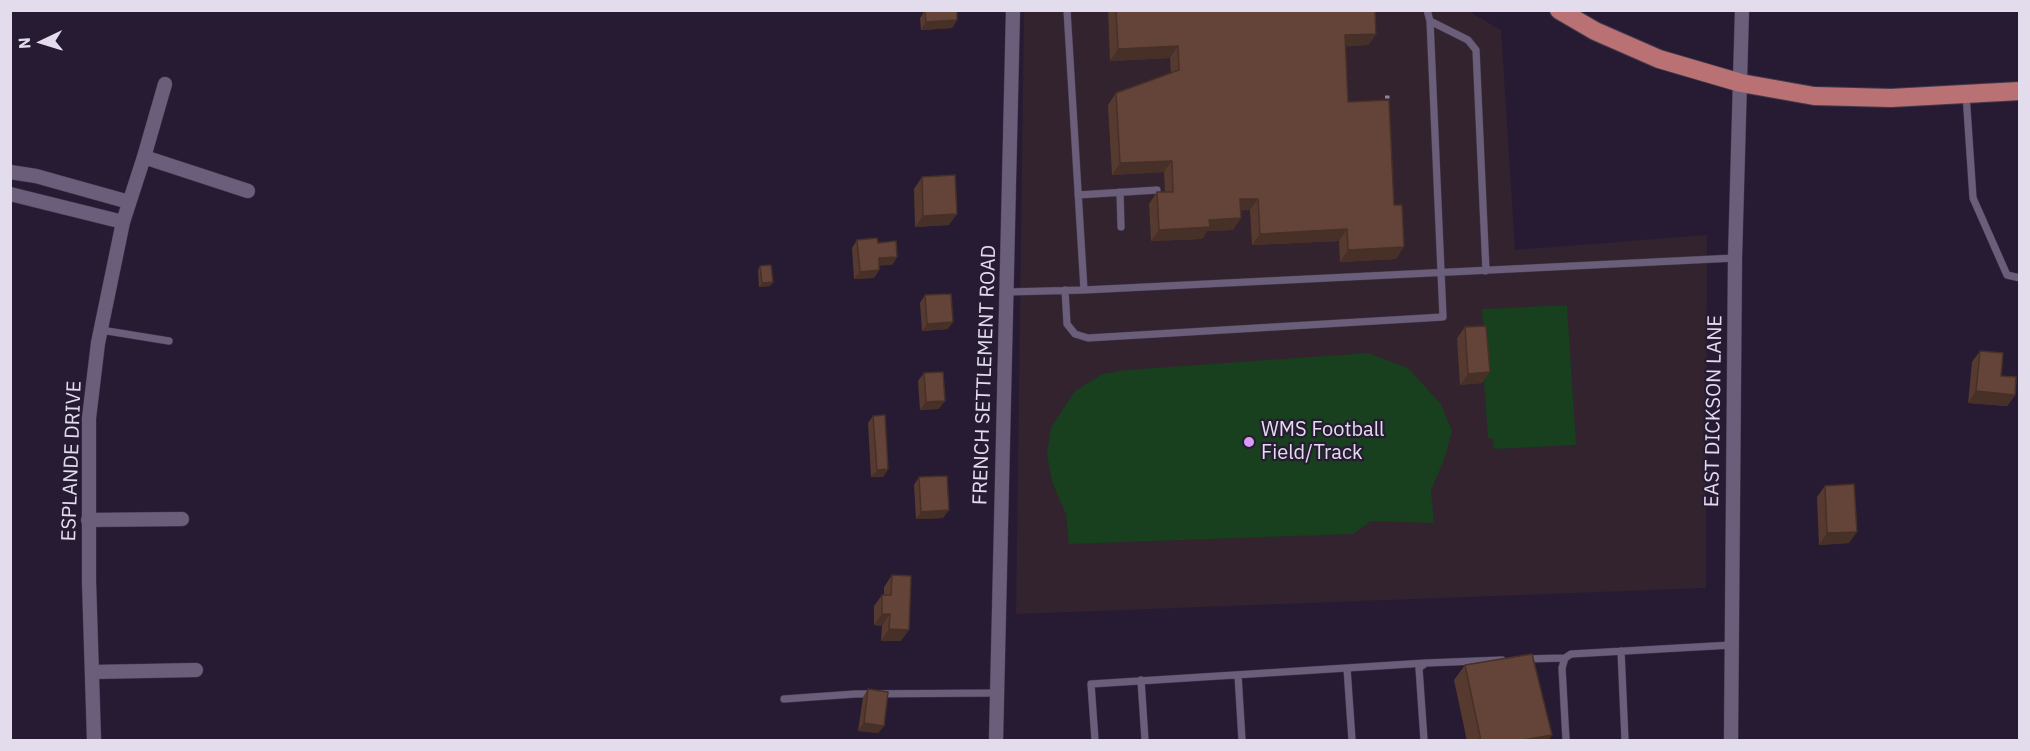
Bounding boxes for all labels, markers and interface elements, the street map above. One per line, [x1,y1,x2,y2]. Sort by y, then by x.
north arrow [12,12,72,72]
text: N [14,37,34,50]
street label: FRENCH SETTLEMENT ROAD [968,245,1002,505]
street label: EAST DICKSON LANE [1700,315,1728,507]
street label: ESPLANDE DRIVE [57,380,87,542]
place label: WMS Football Field/Track [1261,418,1385,465]
marker: WMS Football Field/Track [1242,435,1256,449]

